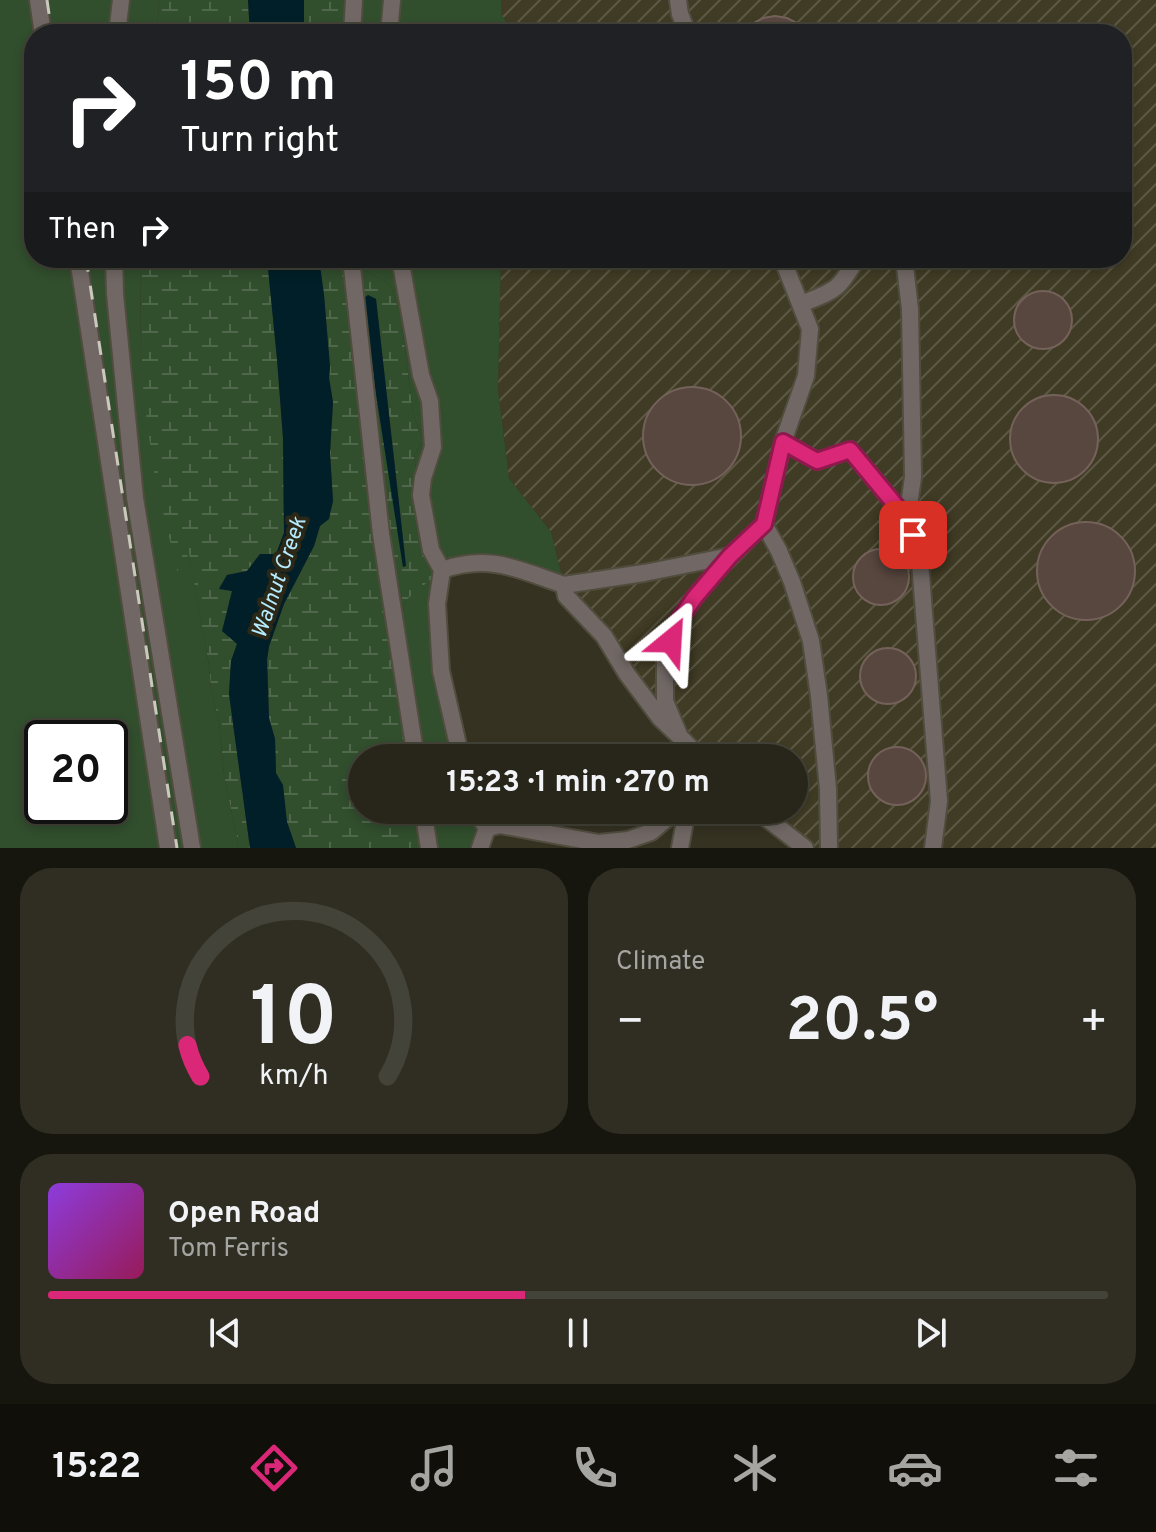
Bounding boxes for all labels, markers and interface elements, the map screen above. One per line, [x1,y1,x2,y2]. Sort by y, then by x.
text: 150 m [180,50,336,120]
icon: right [48,56,152,160]
text: Turn right [180,119,339,165]
icon: right [132,208,176,252]
text: Then [48,212,116,249]
pin [879,501,947,569]
water label: Walnut Creek [247,513,314,642]
icon: arrive [891,513,935,557]
position arrow [629,599,713,683]
speed limit sign: 20 [24,720,128,824]
text: 15:23 · 1 min · 270 m [446,765,710,802]
text: Climate [616,946,705,979]
text: 10 [250,970,338,1075]
text: 20.5° [786,986,938,1062]
text: − [616,996,644,1052]
text: + [1080,996,1108,1052]
text: km/h [259,1059,329,1095]
text: Open Road [168,1196,320,1233]
text: Tom Ferris [168,1233,289,1266]
icon: previous [203,1311,247,1355]
icon: pause [556,1311,600,1355]
icon: next [909,1311,953,1355]
icon: directions [246,1440,302,1496]
icon: music [406,1440,462,1496]
icon: phone [567,1440,623,1496]
icon: climate [727,1440,783,1496]
icon: car [887,1440,943,1496]
icon: filters [1048,1440,1104,1496]
text: 15:22 [52,1445,141,1491]

